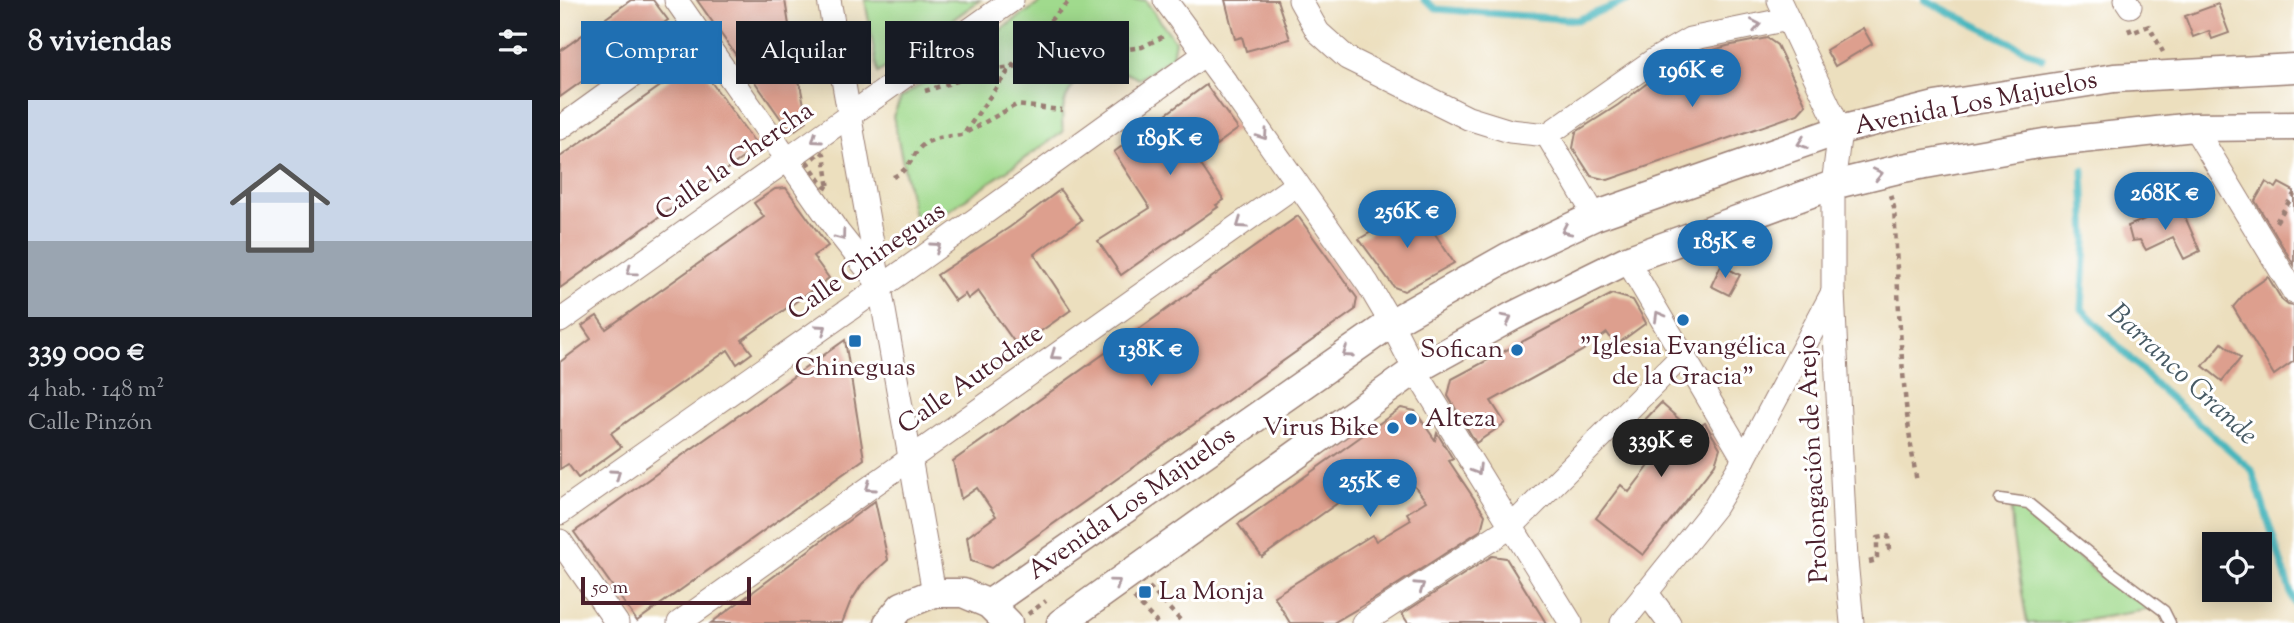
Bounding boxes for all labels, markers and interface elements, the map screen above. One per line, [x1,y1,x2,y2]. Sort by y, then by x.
one-way arrow [1750,18,1762,33]
text: 8 viviendas [28,21,172,64]
chip: Comprar [581,21,722,84]
chip: Alquilar [736,21,871,84]
chip: Filtros [885,21,999,84]
chip: Nuevo [1013,21,1129,84]
icon: filters [494,23,532,61]
pin: 196K € [1635,50,1749,109]
text: 196K € [1659,55,1725,88]
street label: Avenida Los Majuelos [1852,62,2100,146]
street label: Calle la Chercha [648,94,822,230]
pin: 189K € [1113,118,1227,177]
text: 189K € [1137,123,1203,156]
one-way arrow [1255,127,1267,140]
one-way arrow [811,131,824,143]
one-way arrow [1797,135,1809,149]
icon: home [217,145,343,271]
one-way arrow [1872,168,1884,182]
pin: 268K € [2108,173,2222,232]
text: 268K € [2130,178,2200,211]
pin: 256K € [1350,190,1464,250]
street label: Calle Chineguas [781,194,953,330]
text: 256K € [1374,196,1440,229]
one-way arrow [1236,216,1249,228]
pin: 185K € [1668,220,1782,280]
one-way arrow [1561,222,1573,236]
text: 185K € [1694,226,1756,259]
one-way arrow [833,229,846,241]
one-way arrow [928,243,941,255]
one-way arrow [626,263,639,275]
water label: Barranco Grande [2098,295,2266,455]
one-way arrow [1654,311,1667,324]
marker: "Iglesia Evangélica de la Gracia" [1675,312,1691,328]
one-way arrow [1500,314,1513,327]
street label: Calle Autodate [891,316,1051,444]
one-way arrow [814,325,827,337]
pin: 138K € [1094,328,1208,388]
place label: "Iglesia Evangélica de la Gracia" [1580,329,1786,396]
text: 339 000 € [28,331,145,374]
place label: Sofican [1420,332,1503,369]
marker: Chineguas [847,333,863,349]
text: 138K € [1119,334,1183,367]
street label: Prolongación de Arejo [1789,334,1839,584]
marker: Sofican [1509,342,1525,358]
one-way arrow [1342,345,1355,358]
one-way arrow [1050,347,1063,360]
place label: Chineguas [795,350,915,387]
text: 4 hab. · 148 m² [28,374,164,407]
place label: Alteza [1425,401,1496,438]
text: Calle Pinzón [28,407,153,440]
place label: Virus Bike [1262,410,1379,447]
marker: Alteza [1403,411,1419,427]
street label: Avenida Los Majuelos [1020,418,1244,590]
marker: Virus Bike [1385,420,1401,436]
pin: 339K € [1604,420,1718,479]
text: 339K € [1628,425,1694,458]
pin: 255K € [1313,460,1427,519]
one-way arrow [1468,462,1481,475]
text: 255K € [1339,465,1401,498]
one-way arrow [608,470,621,482]
one-way arrow [865,479,878,491]
map controls [2202,532,2272,602]
button: locate [2202,532,2272,602]
scale bar [581,574,751,606]
place label: La Monja [1159,574,1264,611]
text: 50 m [592,575,628,602]
one-way arrow [1108,579,1121,591]
one-way arrow [1413,581,1426,594]
marker: La Monja [1137,584,1153,600]

